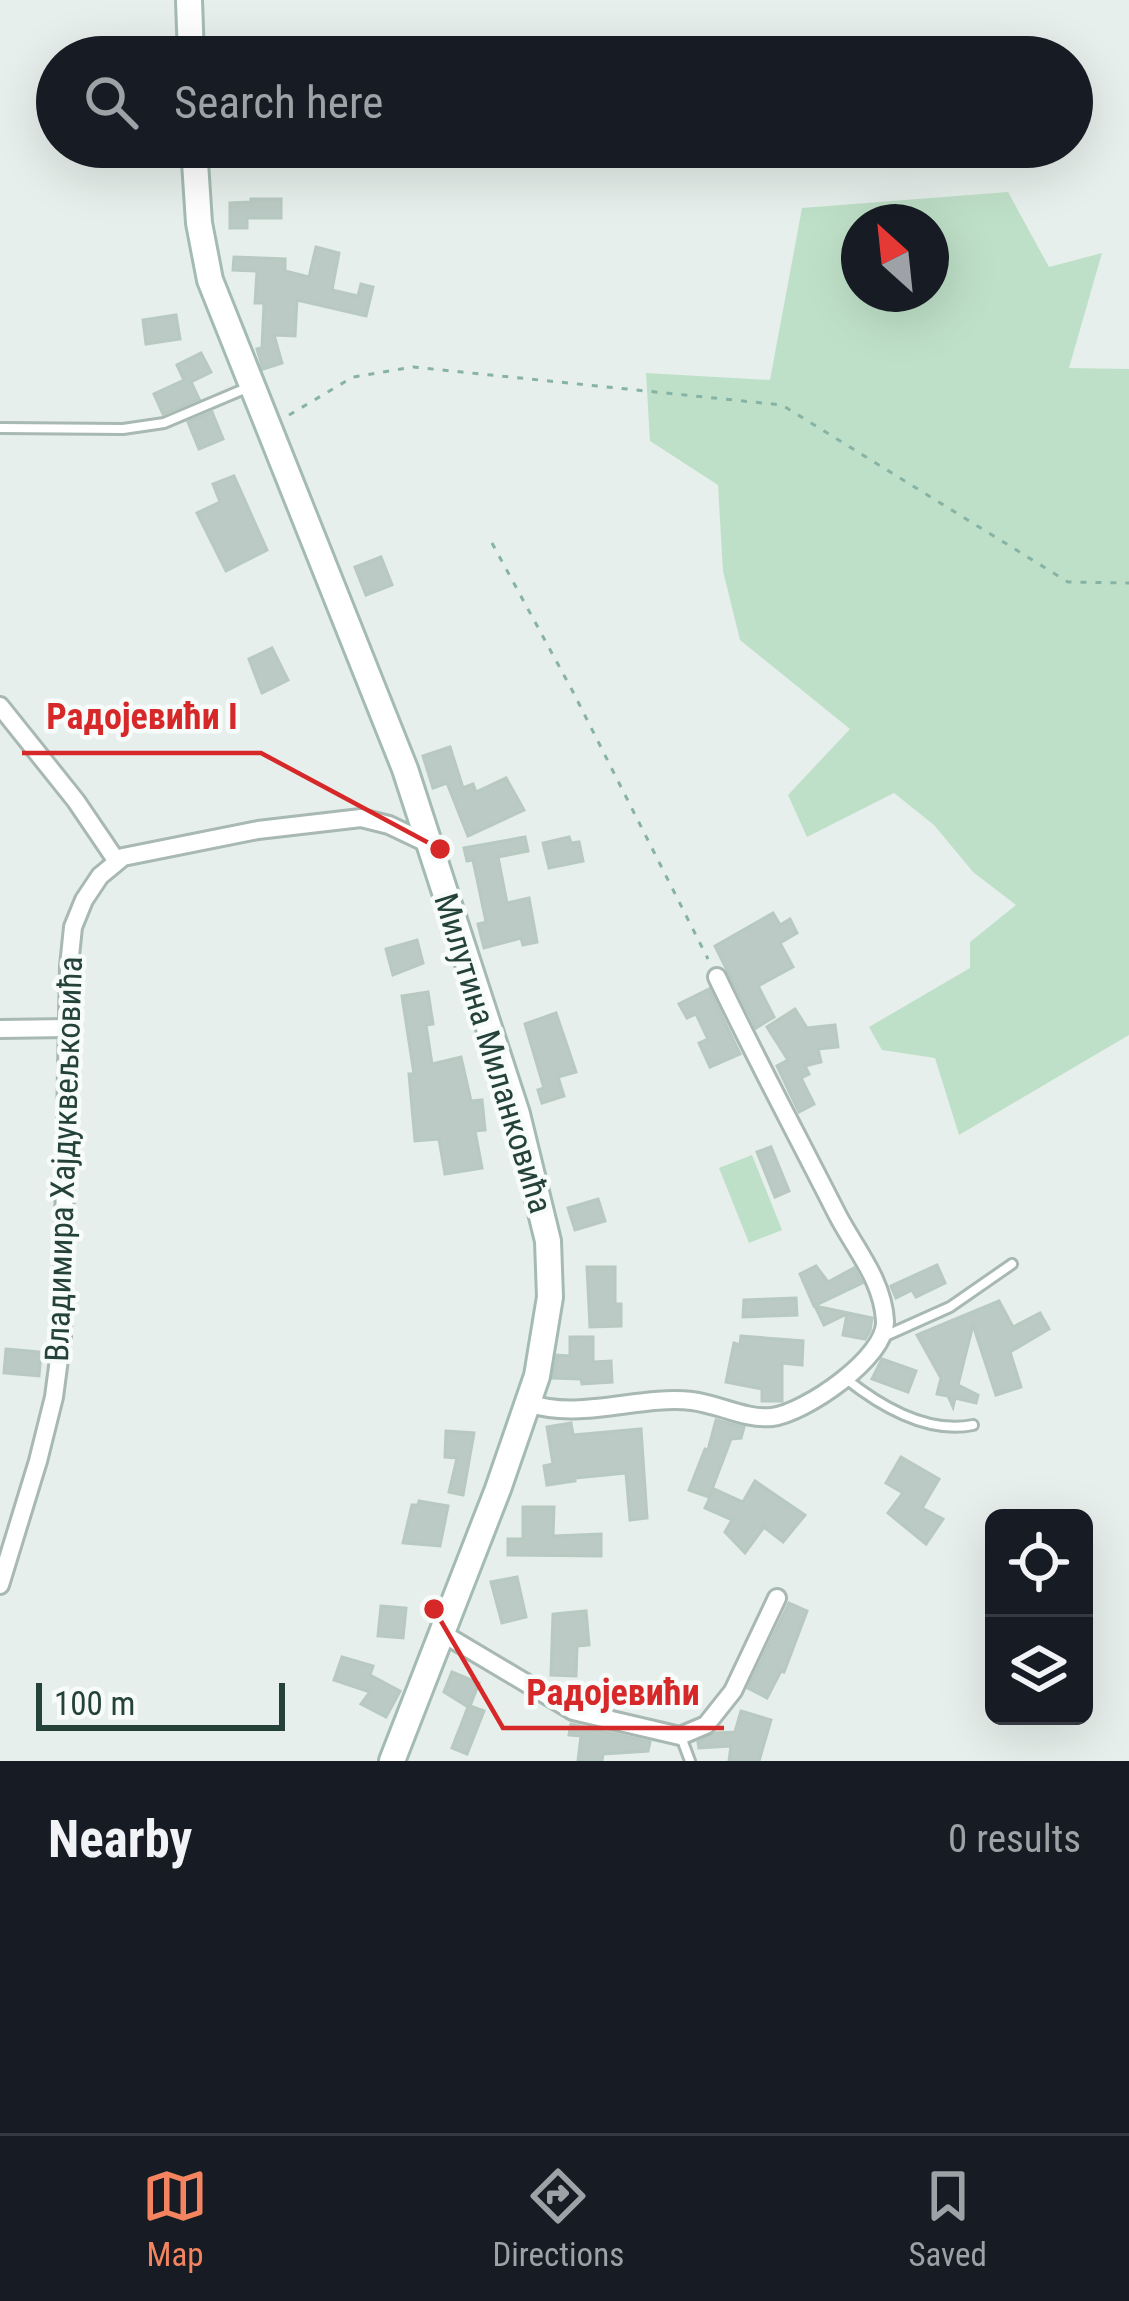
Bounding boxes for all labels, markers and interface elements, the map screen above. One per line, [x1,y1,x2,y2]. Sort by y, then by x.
search box [36,36,1093,168]
icon: search [78,69,144,135]
text: Search here [174,76,383,129]
north arrow [841,204,949,312]
callout: Радојевићи I [22,681,261,753]
text: Радојевићи I [46,696,238,738]
street label: Милутина Миланковића [426,889,561,1218]
street label: Владимира Хајдуквељковића [37,956,90,1362]
map controls [985,1509,1093,1725]
button: locate [985,1509,1093,1617]
button: layers [985,1617,1093,1725]
callout: Радојевићи [503,1656,724,1728]
text: Радојевићи [526,1672,700,1714]
scale bar [36,1677,285,1730]
text: 100 m [54,1684,135,1723]
text: Nearby [48,1810,192,1869]
text: 0 results [948,1816,1081,1862]
tab: Map [142,2163,208,2274]
tab: Directions [492,2163,624,2274]
tab: Saved [908,2163,987,2274]

